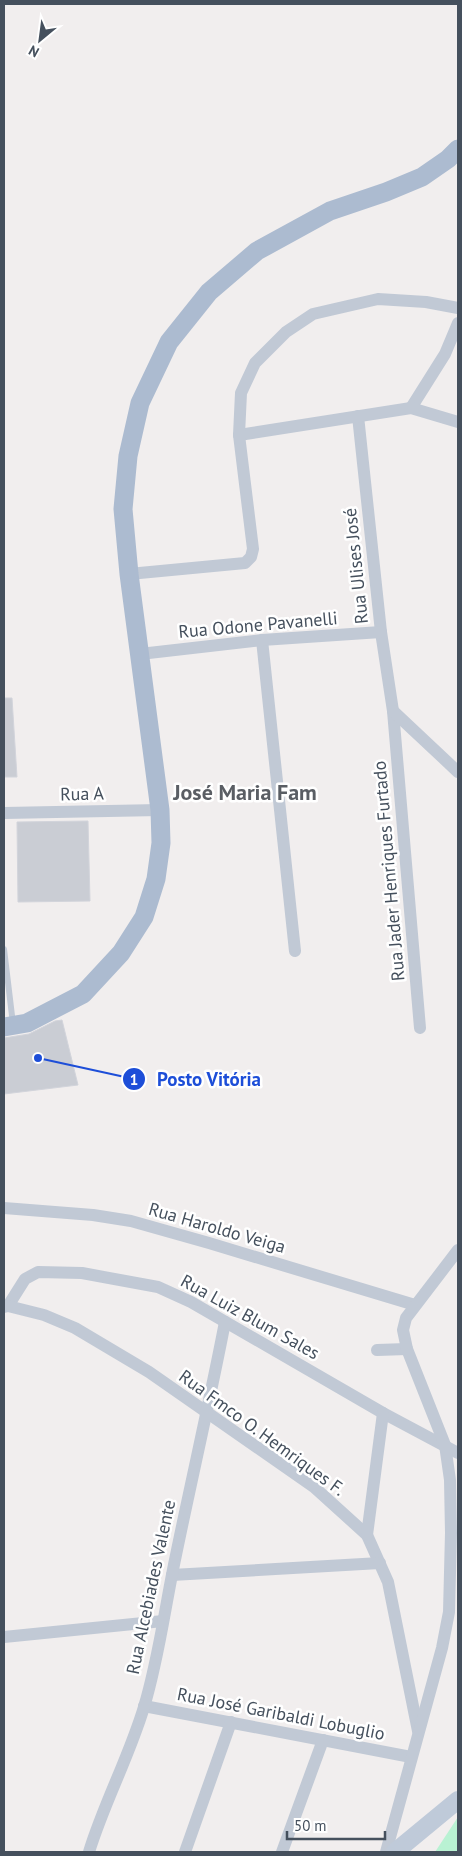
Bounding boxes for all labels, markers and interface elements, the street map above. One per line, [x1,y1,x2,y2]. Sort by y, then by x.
north arrow [15,15,65,65]
text: N [25,41,42,61]
street label: Rua Ulises José [338,507,373,625]
street label: Rua Odone Pavanelli [177,606,339,643]
street label: Rua Jader Henriques Furtado [367,760,410,982]
district label: José Maria Fam [172,778,317,806]
street label: Rua A [60,782,105,805]
callout: Posto Vitória [122,1062,271,1096]
text: Posto Vitória [157,1067,261,1091]
text: 1 [130,1070,138,1089]
street label: Rua Haroldo Veiga [146,1197,288,1258]
street label: Rua Luiz Blum Sales [177,1269,324,1364]
street label: Rua Fmco O. Hemriques F. [175,1365,350,1501]
street label: Rua Alcebiades Valente [121,1498,180,1676]
street label: Rua José Garibaldi Lobuglio [175,1682,387,1745]
scale bar [287,1808,384,1840]
text: 50 m [294,1816,327,1835]

